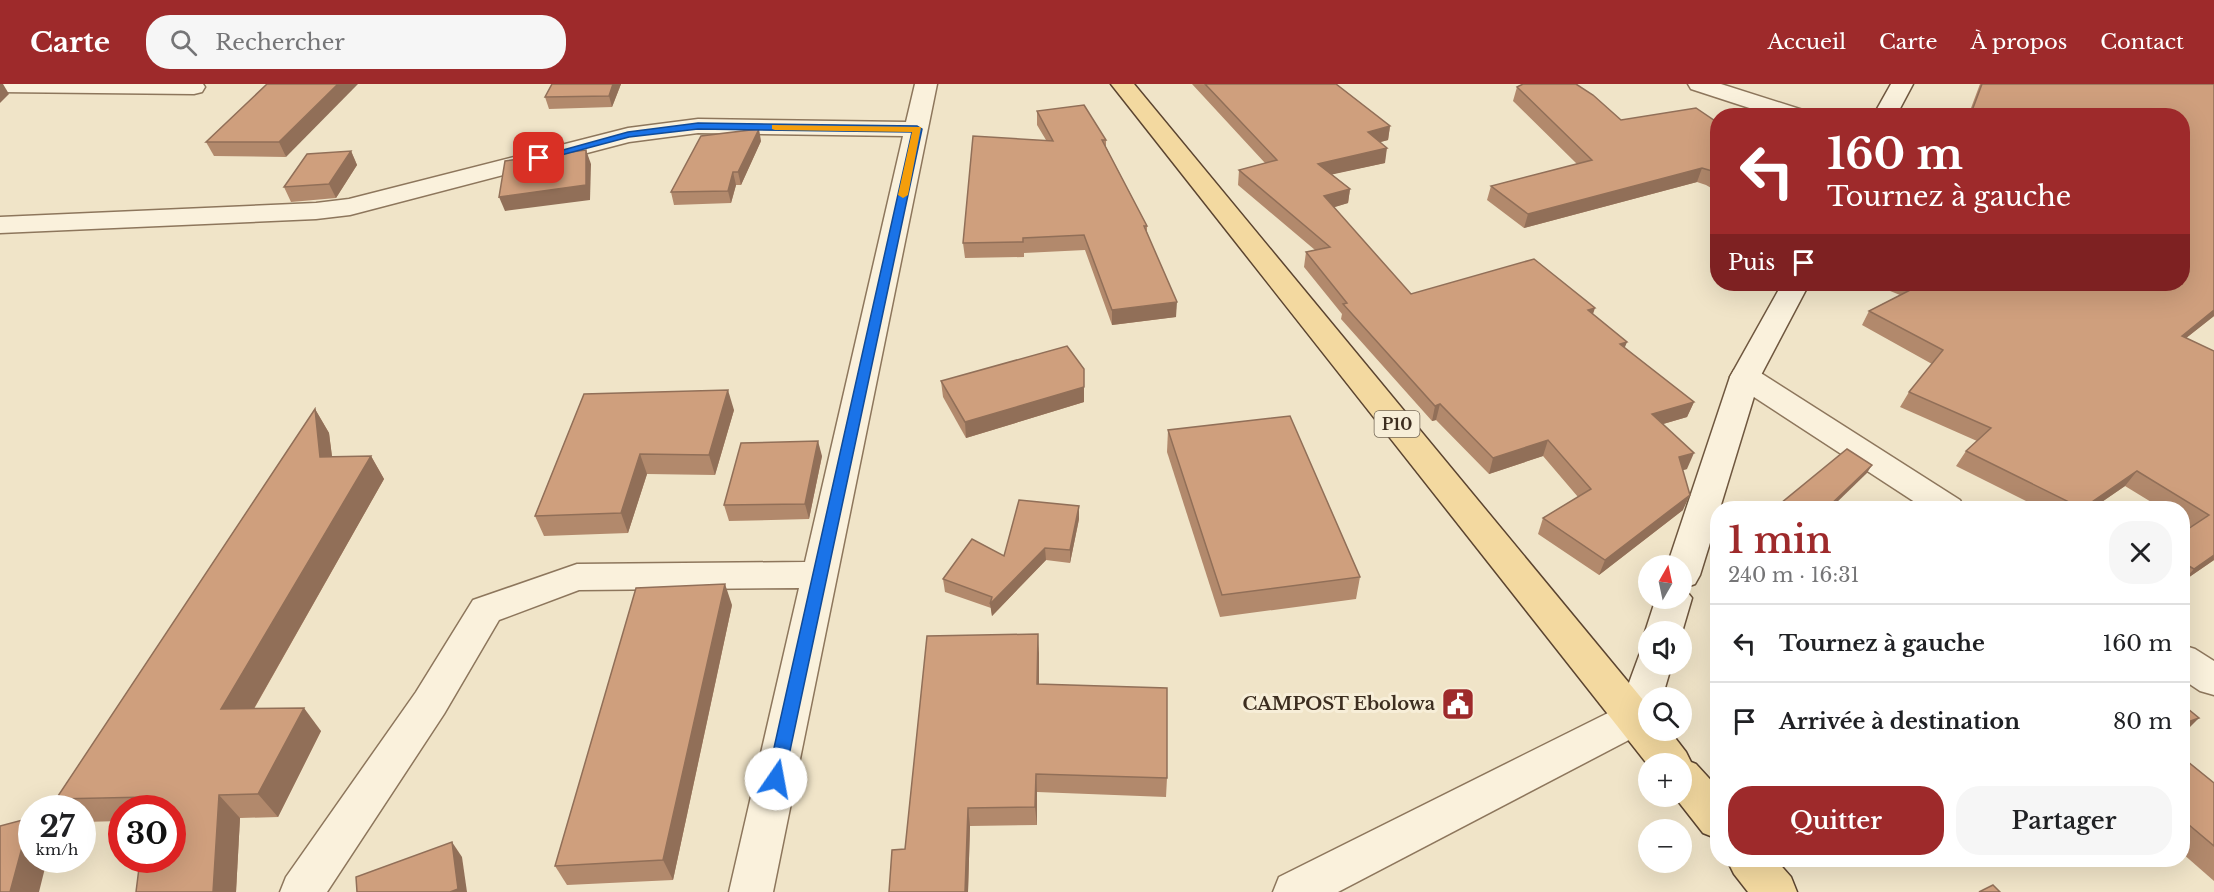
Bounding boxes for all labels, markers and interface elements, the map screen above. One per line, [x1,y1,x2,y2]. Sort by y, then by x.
search box [146,15,566,69]
text: Carte [30,25,110,60]
icon: search [167,26,200,59]
text: Rechercher [215,29,345,56]
text: Accueil [1768,29,1846,55]
text: Carte [1879,29,1938,55]
text: À propos [1971,29,2067,55]
text: Contact [2100,29,2184,55]
text: 160 m [1827,128,1963,180]
pin [513,132,564,183]
icon: left [1728,132,1806,210]
icon: arrive [522,141,555,174]
text: Tournez à gauche [1827,180,2071,213]
icon: arrive [1787,246,1820,279]
text: Puis [1728,249,1775,276]
road number: P10 [1374,411,1420,437]
text: 1 min [1728,518,1832,563]
button: close [2109,521,2172,584]
north arrow [1638,555,1692,609]
map controls [1638,555,1692,873]
text: 240 m · 16:31 [1728,563,1859,587]
button: sound [1638,621,1692,675]
icon: left [1728,627,1761,660]
text: Tournez à gauche [1779,630,1985,657]
text: 160 m [2102,630,2172,657]
public building icon: CAMPOST Ebolowa [1440,686,1476,722]
button: search [1638,687,1692,741]
place label: CAMPOST Ebolowa [1242,693,1436,715]
icon: arrive [1728,705,1761,738]
text: Arrivée à destination [1779,708,2020,735]
text: 80 m [2113,708,2172,735]
position arrow [744,747,808,811]
button: + [1638,753,1692,807]
button: Quitter [1728,786,1944,855]
button: Partager [1956,786,2172,855]
speed limit sign: 30 [108,795,186,873]
text: 27 [39,808,75,845]
button: − [1638,819,1692,873]
text: km/h [36,840,78,859]

